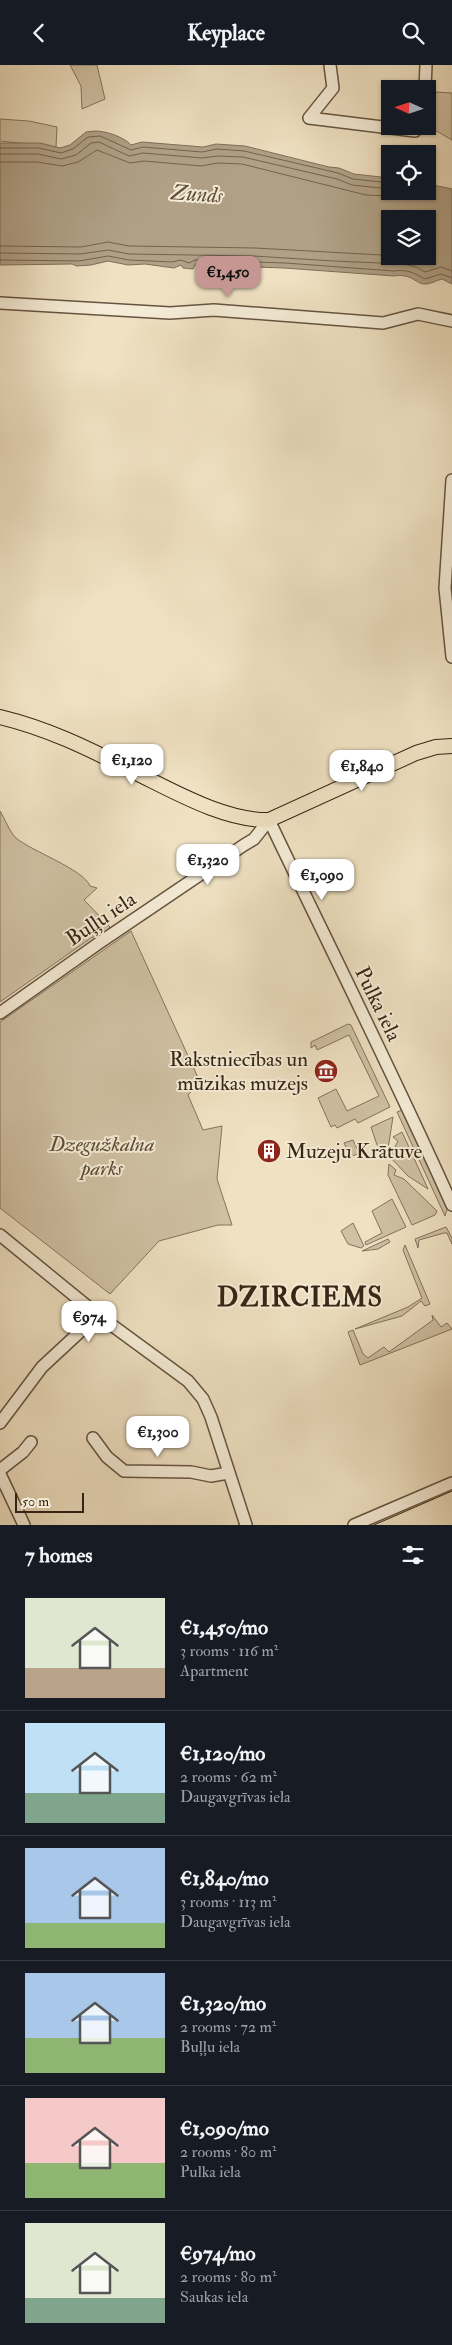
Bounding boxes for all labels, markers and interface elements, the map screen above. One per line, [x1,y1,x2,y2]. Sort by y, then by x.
icon: back [25,19,53,47]
text: Keyplace [187,19,265,47]
icon: search [399,19,427,47]
north arrow [381,80,436,135]
map controls [381,80,436,265]
button: locate [381,145,436,200]
water label: Zunds [169,178,225,210]
button: layers [381,210,436,265]
pin: €1,450 [187,255,269,298]
text: €1,450 [207,262,249,282]
pin: €1,120 [91,743,173,786]
pin: €1,840 [321,749,403,792]
text: €1,120 [112,750,152,770]
text: €1,840 [340,756,384,776]
pin: €1,320 [167,843,249,886]
text: €1,320 [187,850,229,870]
pin: €1,090 [281,859,363,901]
text: €1,090 [300,865,344,885]
street label: Buļļu iela [61,886,142,952]
street label: Pulka iela [348,962,408,1046]
place label: Rakstniecības un mūzikas muzejs [169,1046,308,1097]
museum icon: Rakstniecības un mūzikas muzejs [313,1058,339,1084]
park label: Dzegužkalna parks [48,1131,155,1182]
building icon: Muzeju Krātuve [256,1138,282,1164]
place label: Muzeju Krātuve [286,1138,423,1165]
district label: DZIRCIEMS [217,1282,383,1314]
pin: €974 [59,1301,119,1343]
text: €974 [72,1307,106,1327]
pin: €1,300 [117,1415,199,1458]
text: €1,300 [137,1422,179,1442]
scale bar [15,1490,84,1513]
text: 50 m [22,1493,49,1510]
icon: filters [399,1541,427,1569]
text: 7 homes [25,1542,92,1569]
text: €1,450/mo [180,1614,268,1641]
icon: home [65,1618,125,1678]
text: 3 rooms · 116 m² [180,1641,278,1661]
text: Apartment [180,1661,248,1681]
text: €1,120/mo [180,1740,265,1767]
icon: home [65,1743,125,1803]
text: 2 rooms · 62 m² [180,1767,277,1787]
text: Daugavgrīvas iela [180,1787,291,1807]
text: €1,840/mo [180,1865,269,1892]
icon: home [65,1868,125,1928]
text: 3 rooms · 113 m² [180,1892,276,1912]
text: Daugavgrīvas iela [180,1912,291,1932]
text: €1,320/mo [180,1990,266,2017]
icon: home [65,1993,125,2053]
text: 2 rooms · 72 m² [180,2017,276,2037]
text: Buļļu iela [180,2037,240,2057]
text: €1,090/mo [180,2115,269,2142]
icon: home [65,2118,125,2178]
text: 2 rooms · 80 m² [180,2142,277,2162]
text: Pulka iela [180,2162,241,2182]
text: €974/mo [180,2240,256,2267]
icon: home [65,2243,125,2303]
text: 2 rooms · 80 m² [180,2267,277,2287]
text: Saukas iela [180,2287,248,2307]

